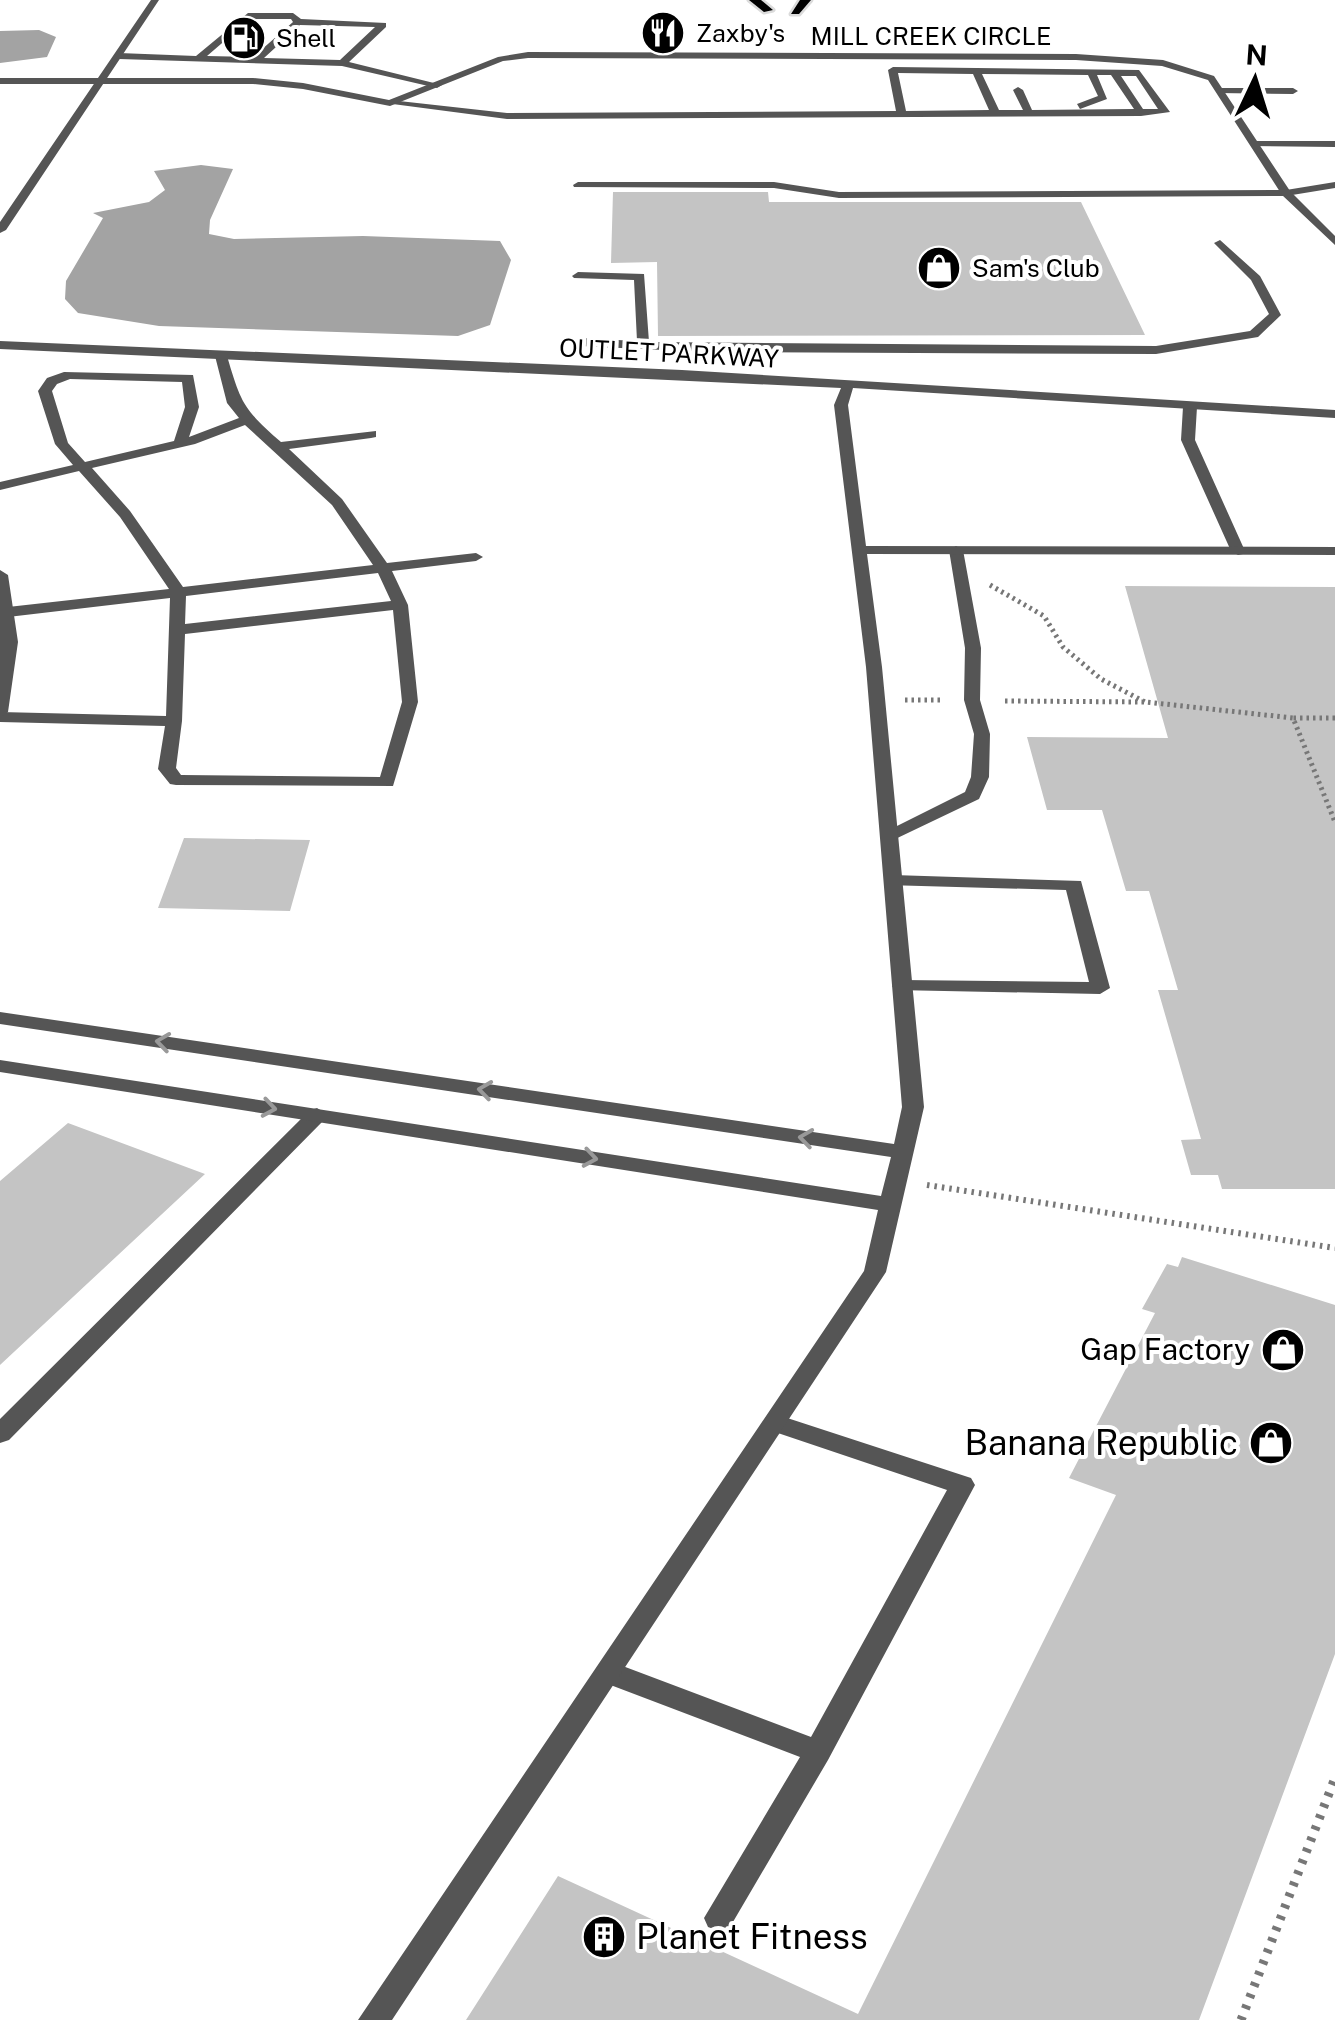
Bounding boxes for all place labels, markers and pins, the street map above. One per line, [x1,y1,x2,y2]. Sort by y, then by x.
restaurant icon: Zaxby's [640,10,686,56]
fuel station icon: Shell [221,15,267,61]
place label: Zaxby's [696,18,785,48]
place label: Shell [276,23,336,53]
shop icon: Sam's Club [916,245,962,291]
place label: Sam's Club [972,253,1100,283]
shop icon: Gap Factory [1260,1327,1306,1373]
place label: Gap Factory [1080,1331,1250,1367]
shop icon: Banana Republic [1248,1420,1294,1466]
place label: Banana Republic [964,1422,1238,1463]
building icon: Planet Fitness [581,1914,627,1960]
place label: Planet Fitness [636,1916,868,1957]

